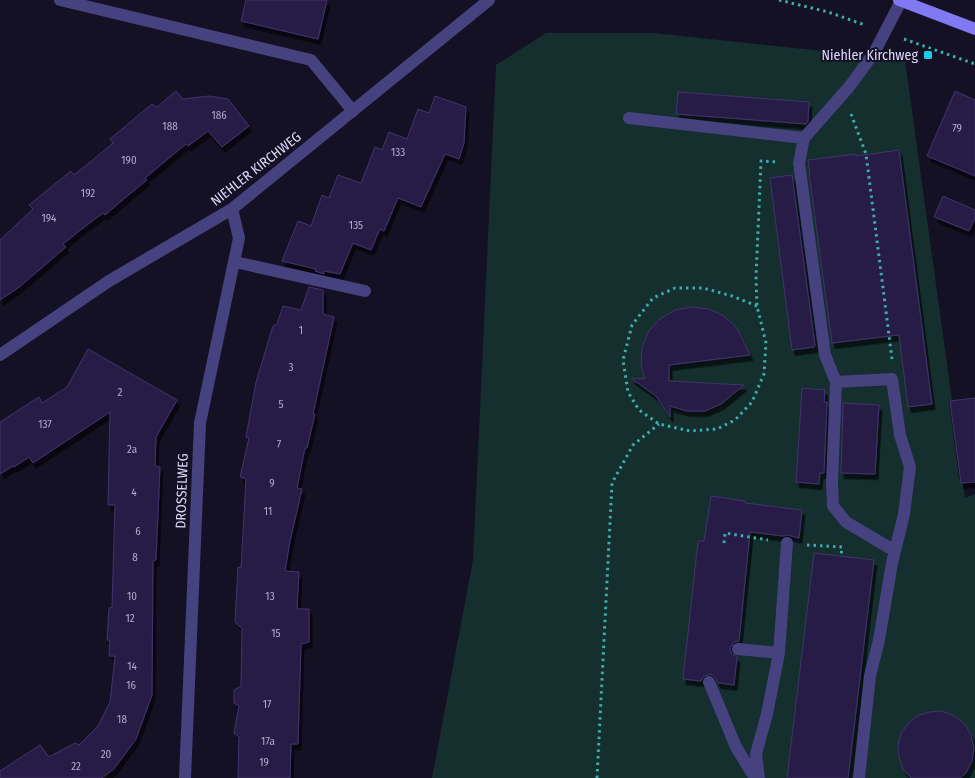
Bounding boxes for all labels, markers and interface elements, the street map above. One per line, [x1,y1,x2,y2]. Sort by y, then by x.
place label: Niehler Kirchweg [821,47,918,64]
marker: Niehler Kirchweg [922,49,934,61]
house number: 186 [211,109,227,122]
house number: 188 [162,120,178,133]
house number: 79 [952,122,962,135]
street label: NIEHLER KIRCHWEG [207,128,305,210]
house number: 133 [391,146,405,159]
house number: 190 [121,154,137,167]
house number: 192 [81,187,95,200]
house number: 194 [42,212,57,225]
house number: 135 [349,219,363,232]
house number: 1 [299,324,303,337]
house number: 3 [289,361,294,374]
house number: 2 [118,386,123,399]
house number: 5 [278,398,284,411]
house number: 137 [38,418,52,431]
house number: 7 [277,438,282,451]
house number: 2a [127,443,137,456]
street label: DROSSELWEG [172,453,192,529]
house number: 9 [269,477,275,490]
house number: 4 [131,486,137,499]
house number: 11 [264,505,272,518]
house number: 6 [135,525,141,538]
house number: 8 [132,551,138,564]
house number: 10 [127,590,137,603]
house number: 13 [265,590,275,603]
house number: 12 [125,612,135,625]
house number: 15 [271,627,281,640]
house number: 14 [127,660,137,673]
house number: 16 [126,679,136,692]
house number: 17 [263,698,272,711]
house number: 18 [117,713,127,726]
house number: 17a [261,735,275,748]
house number: 20 [101,748,112,761]
house number: 19 [259,756,269,769]
house number: 22 [71,760,81,773]

